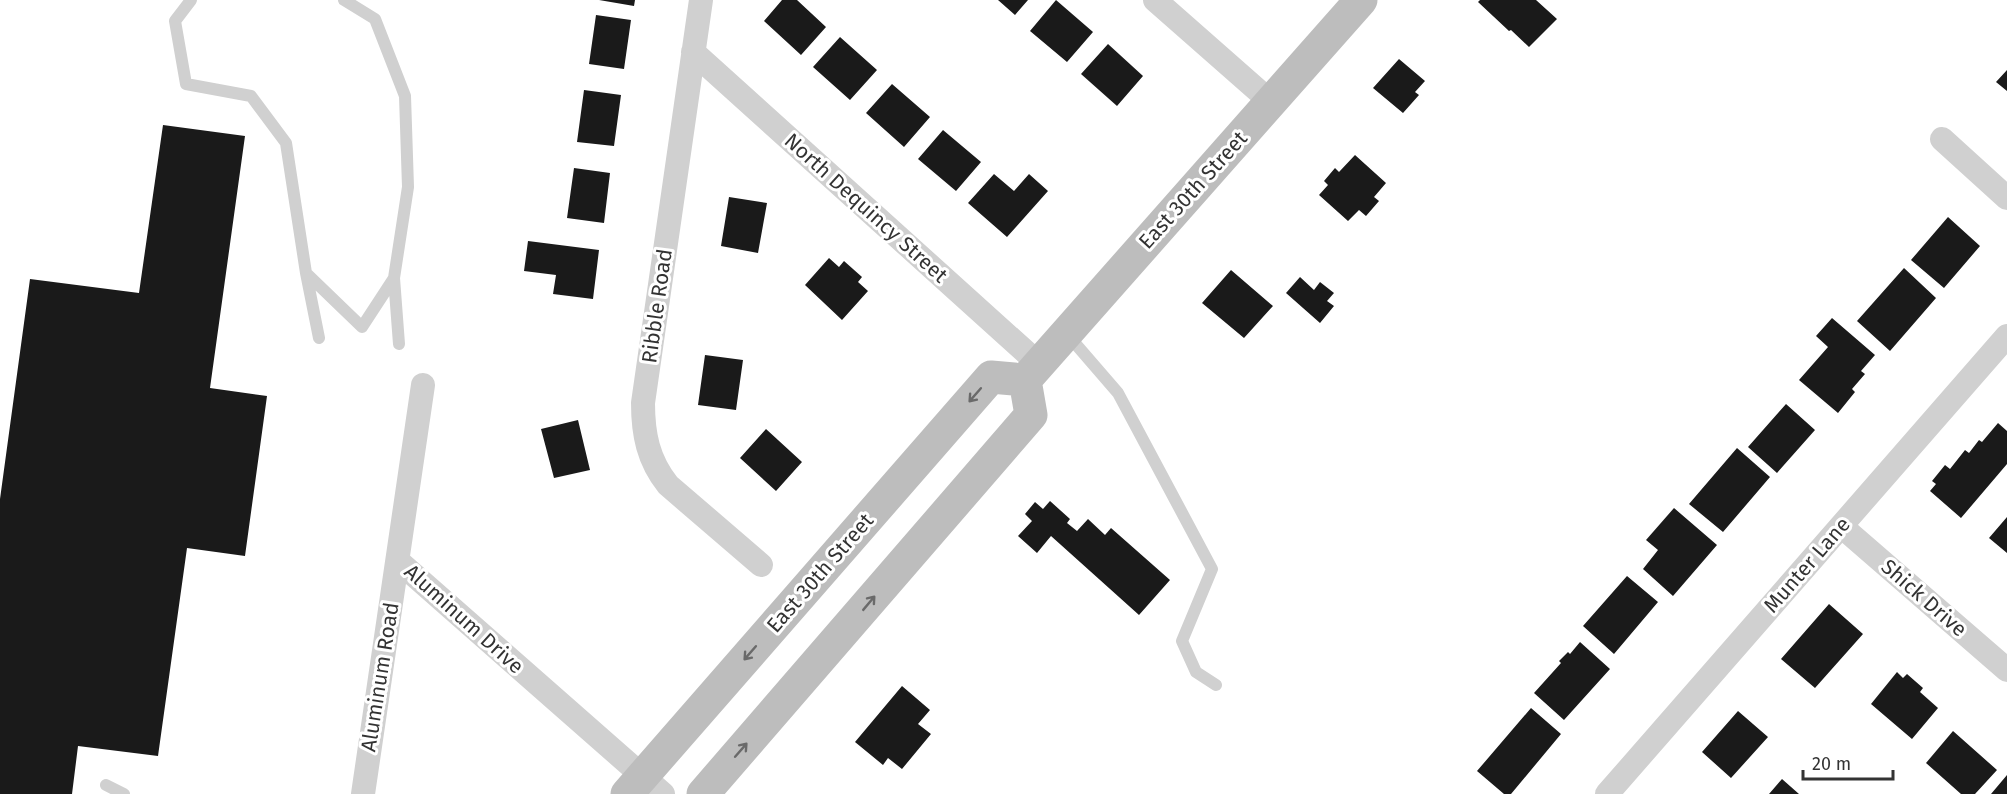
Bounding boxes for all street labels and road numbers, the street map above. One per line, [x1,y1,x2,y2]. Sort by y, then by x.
street label: East 30th Street [1133,125,1253,254]
street label: North Dequincy Street [779,128,953,289]
street label: Ribble Road [636,247,678,365]
street label: East 30th Street [761,508,879,638]
street label: Munter Lane [1758,512,1856,618]
street label: Shick Drive [1876,554,1972,642]
street label: Aluminum Drive [399,559,529,679]
street label: Aluminum Road [355,600,405,754]

